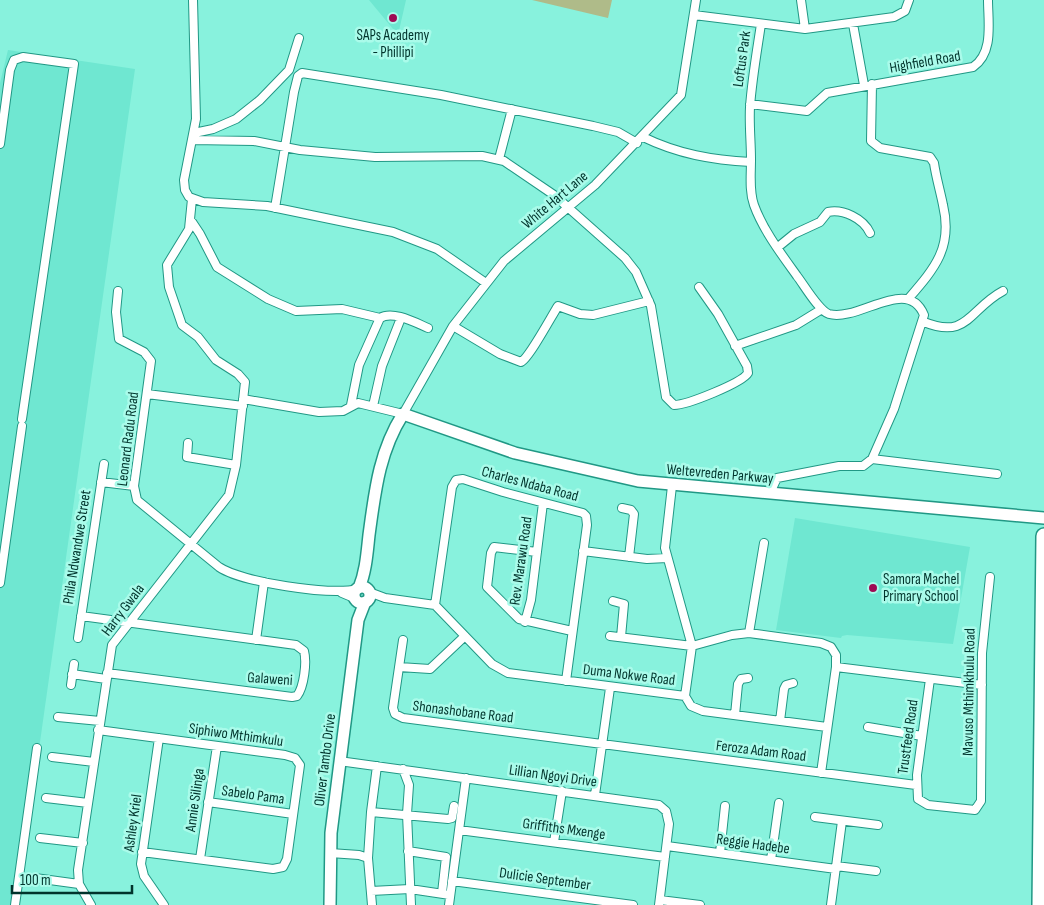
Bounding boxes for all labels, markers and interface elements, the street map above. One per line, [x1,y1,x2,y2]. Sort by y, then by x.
marker: SAPs Academy - Phillipi [387,12,399,24]
place label: SAPs Academy - Phillipi [357,26,430,62]
street label: Loftus Park [729,29,755,88]
street label: Highfield Road [888,46,962,78]
street label: White Hart Lane [518,167,592,233]
street label: Leonard Radu Road [113,391,143,487]
street label: Weltevreden Parkway [666,460,775,488]
street label: Charles Ndaba Road [480,462,580,506]
street label: Phila Ndwandwe Street [59,488,95,606]
street label: Rev. Marawu Road [505,515,537,607]
place label: Samora Machel Primary School [883,570,959,606]
street label: Harry Gwala [97,580,149,640]
marker: Samora Machel Primary School [867,582,879,594]
street label: Mavuso Mthimkhulu Road [958,628,980,756]
street label: Duma Nokwe Road [582,660,676,690]
street label: Galaweni [247,668,293,690]
street label: Shonashobane Road [412,696,514,728]
street label: Trustfeed Road [893,698,923,776]
street label: Oliver Tambo Drive [310,713,340,807]
street label: Siphiwo Mthimkulu [188,719,284,751]
street label: Feroza Adam Road [715,736,807,766]
street label: Lillian Ngoyi Drive [508,760,598,792]
street label: Annie Silinga [181,767,209,834]
street label: Sabelo Pama [220,781,286,809]
street label: Ashley Kriel [119,793,146,854]
street label: Griffiths Mxenge [521,814,607,844]
street label: Reggie Hadebe [715,829,791,859]
scale bar [12,862,132,894]
street label: Dulicie September [498,863,593,895]
text: 100 m [20,871,51,890]

